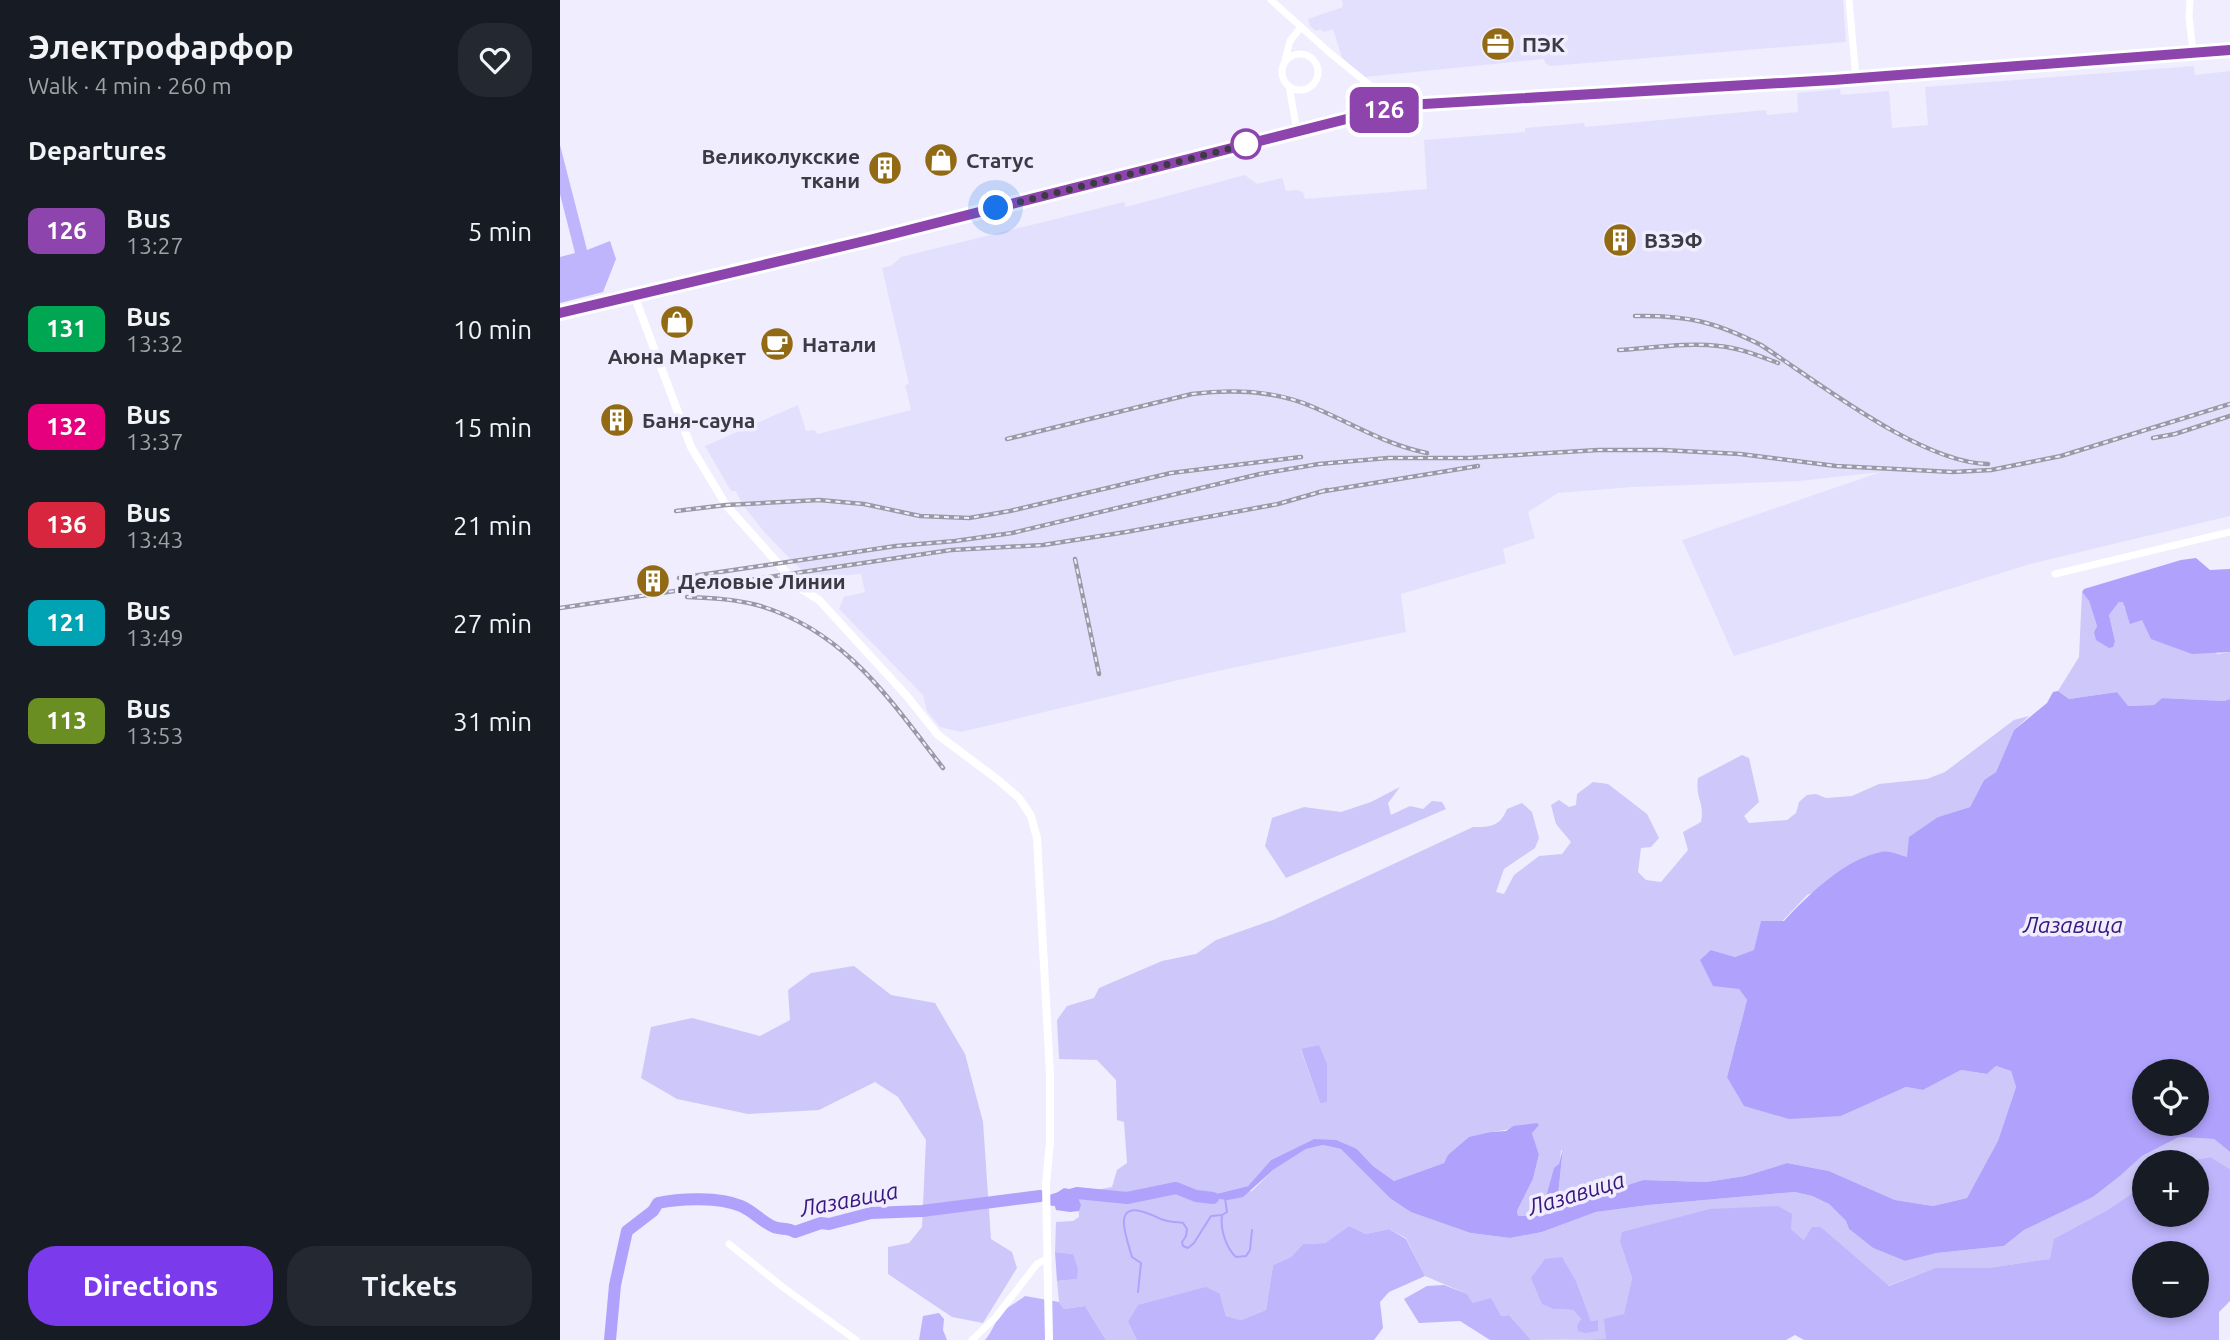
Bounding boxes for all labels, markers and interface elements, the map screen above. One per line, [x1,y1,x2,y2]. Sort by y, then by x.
button: heart [458,23,532,97]
office icon: ПЭК [1479,25,1517,63]
text: Электрофарфор [28,28,294,65]
place label: ПЭК [1522,32,1565,56]
text: Walk · 4 min · 260 m [28,73,232,98]
line badge: 126 [1344,87,1424,133]
text: 126 [1364,96,1404,123]
unlabelled marker [1231,129,1261,159]
text: Departures [28,136,166,165]
shop icon: Статус [922,141,960,179]
place label: Великолукские ткани [701,144,860,192]
place label: Статус [966,148,1034,172]
building icon: Великолукские ткани [866,149,904,187]
your location [978,190,1013,225]
text: Bus [126,204,171,233]
text: 126 [46,217,87,244]
text: 5 min [468,217,532,246]
building icon: ВЗЭФ [1601,221,1639,259]
place label: ВЗЭФ [1644,228,1703,252]
text: 13:27 [126,233,184,258]
text: Bus [126,302,171,331]
shop icon: Аюна Маркет [658,303,696,341]
text: 131 [46,315,87,342]
text: 10 min [453,315,532,344]
cafe icon: Натали [758,325,796,363]
text: 13:32 [126,331,184,356]
place label: Натали [802,332,876,356]
place label: Аюна Маркет [608,344,747,368]
text: Bus [126,400,171,429]
building icon: Баня-сауна [598,401,636,439]
place label: Баня-сауна [642,408,756,432]
text: 132 [46,413,87,440]
text: 15 min [453,413,532,442]
text: 13:37 [126,429,184,454]
text: Bus [126,498,171,527]
text: 136 [46,511,87,538]
text: 21 min [453,511,532,540]
text: 13:43 [126,527,184,552]
building icon: Деловые Линии [634,562,672,600]
place label: Деловые Линии [678,569,846,593]
text: Bus [126,596,171,625]
text: 121 [46,609,87,636]
text: 27 min [453,609,532,638]
text: 13:49 [126,625,184,650]
text: Bus [126,694,171,723]
text: 113 [46,707,87,734]
text: 31 min [453,707,532,736]
text: 13:53 [126,723,184,748]
water label: Лазавица [2022,912,2123,937]
map controls [2132,1059,2209,1318]
button: locate [2132,1059,2209,1136]
button: + [2132,1150,2209,1227]
water label: Лазавица [1524,1166,1627,1220]
water label: Лазавица [797,1177,900,1221]
button: − [2132,1241,2209,1318]
button: Directions [28,1246,273,1326]
button: Tickets [287,1246,532,1326]

